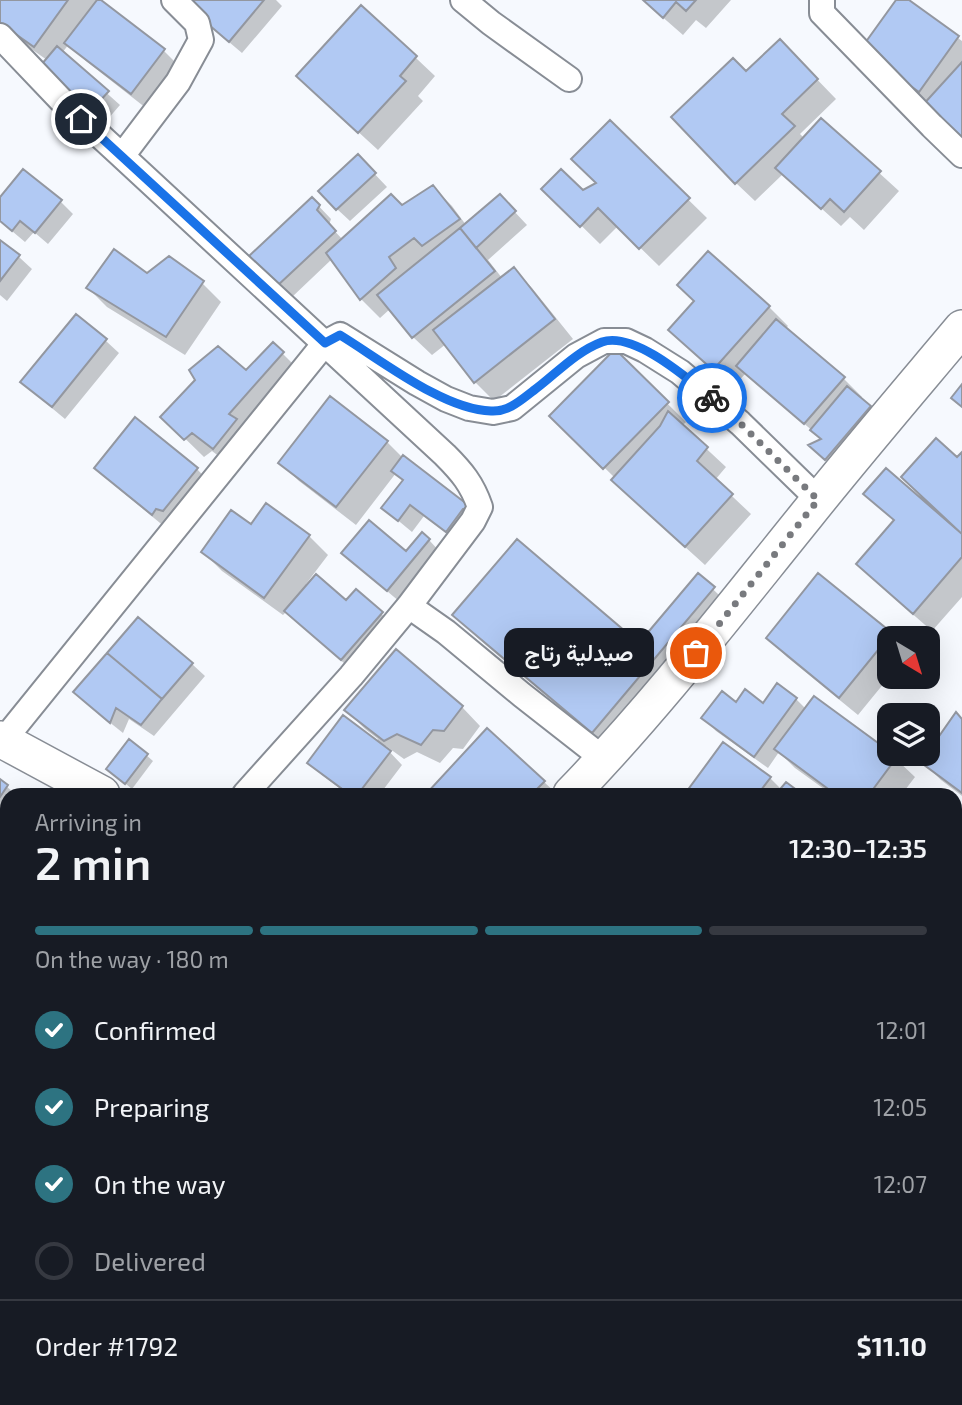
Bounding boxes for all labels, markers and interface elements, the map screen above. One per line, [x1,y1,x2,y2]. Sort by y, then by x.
pin [51,89,111,149]
icon: home [62,100,100,138]
courier [677,363,747,433]
icon: bike [693,379,731,417]
pin [666,623,726,683]
north arrow [877,626,940,690]
map controls [877,626,940,766]
callout: صيدلية رتاج [504,628,654,678]
icon: bag [677,634,715,672]
text: صيدلية رتاج [524,638,634,666]
button: layers [877,703,940,766]
text: Arriving in [35,808,142,836]
text: 12:30–12:35 [789,832,927,863]
text: 2 min [35,834,151,889]
text: On the way · 180 m [35,945,229,973]
icon: check [35,1011,73,1049]
text: Confirmed [94,1014,217,1045]
text: 12:01 [876,1016,927,1044]
icon: check [35,1088,73,1126]
text: Preparing [94,1091,209,1122]
text: 12:05 [873,1093,927,1121]
icon: check [35,1165,73,1203]
text: On the way [94,1168,225,1199]
text: 12:07 [874,1170,927,1198]
text: Delivered [94,1245,206,1276]
text: Order #1792 [35,1330,178,1361]
text: $11.10 [857,1330,927,1361]

